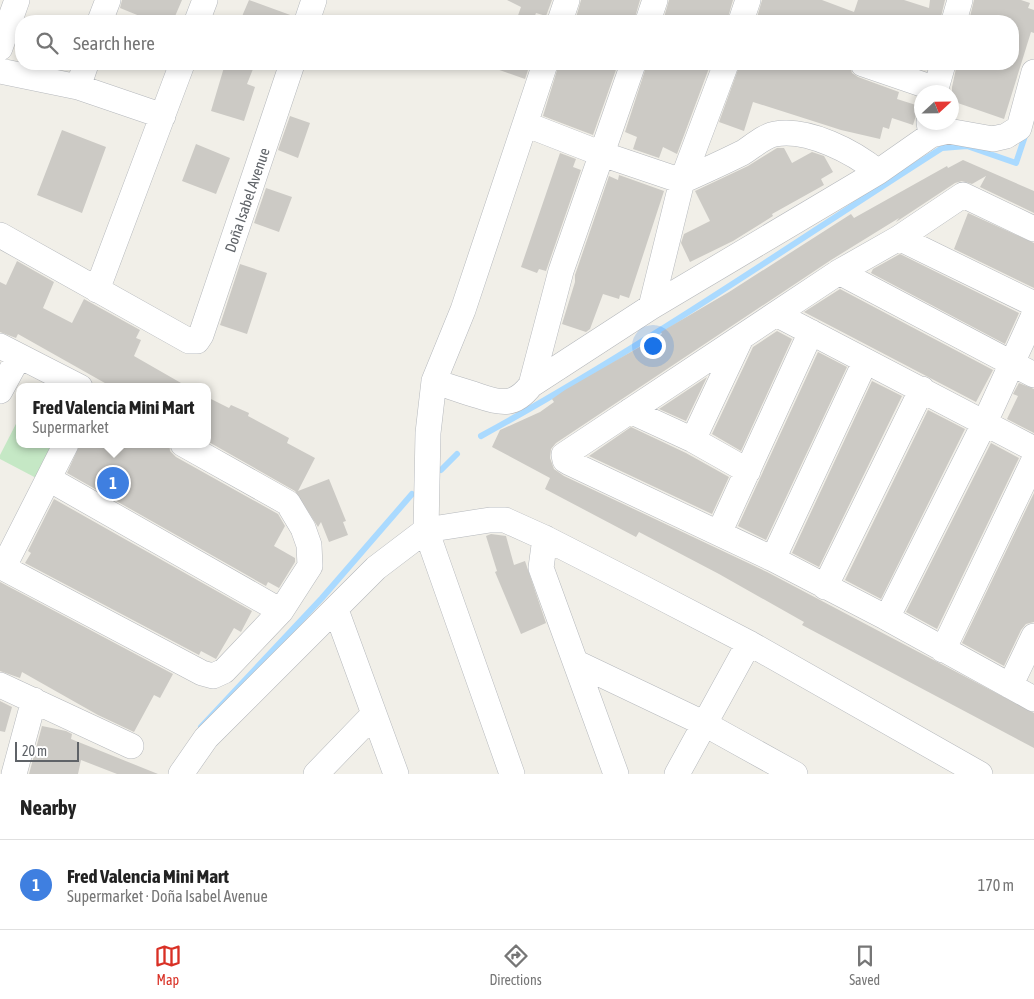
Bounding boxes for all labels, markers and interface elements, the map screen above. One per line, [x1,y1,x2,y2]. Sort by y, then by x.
search box [15,15,1019,70]
icon: search [33,29,61,57]
text: Search here [73,32,155,54]
north arrow [914,85,959,130]
street label: Doña Isabel Avenue [221,145,273,254]
your location [640,333,666,359]
popup [16,383,211,448]
text: Fred Valencia Mini Mart [33,396,194,418]
text: Supermarket [33,418,109,436]
pin: 1 [97,464,129,502]
scale bar [15,739,79,762]
text: 20 m [22,743,47,759]
text: Nearby [20,795,76,819]
text: Fred Valencia Mini Mart [67,865,229,887]
text: 1 [32,876,40,894]
text: 170 m [978,876,1014,894]
text: Supermarket · Doña Isabel Avenue [67,887,268,905]
tab: Map [154,942,182,988]
tab: Directions [489,942,542,988]
tab: Saved [849,942,880,988]

